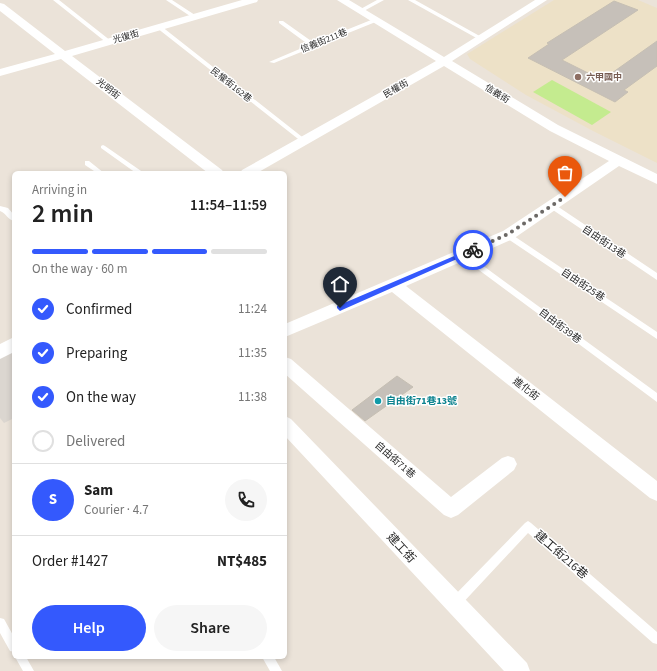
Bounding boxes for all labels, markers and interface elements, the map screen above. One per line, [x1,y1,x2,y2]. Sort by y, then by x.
street label: 信義街211巷 [299,26,349,56]
street label: 光復街 [111,27,141,47]
street label: 民權街162巷 [208,65,254,105]
place label: 六甲國中 [586,71,622,84]
marker: 六甲國中 [573,72,583,82]
street label: 光明街 [93,76,123,102]
street label: 民權街 [381,77,411,101]
street label: 信義街 [482,81,512,107]
pin [548,156,582,197]
icon: bag [554,162,576,184]
text: Arriving in [32,181,87,199]
text: 2 min [32,195,94,232]
text: 11:54–11:59 [190,195,267,216]
street label: 自由街13巷 [579,222,629,262]
courier [453,230,493,270]
icon: bike [462,239,484,261]
text: On the way · 60 m [32,260,127,278]
street label: 自由街25巷 [558,265,608,305]
pin [323,267,357,308]
icon: home [329,273,351,295]
icon: check [32,298,54,320]
text: Confirmed [66,299,132,320]
text: 11:24 [238,300,267,318]
street label: 自由街39巷 [536,305,584,347]
icon: check [32,342,54,364]
text: Preparing [66,343,127,364]
text: 11:35 [238,344,267,362]
street label: 進化街 [510,374,542,404]
icon: check [32,386,54,408]
text: On the way [66,387,136,408]
text: 11:38 [238,388,267,406]
place label: 自由街71巷13號 [386,394,457,408]
marker: 自由街71巷13號 [373,396,383,406]
text: Delivered [66,431,125,452]
street label: 自由街71巷 [372,438,418,482]
button: phone [225,479,267,521]
text: Sam [84,480,113,501]
text: S [49,489,57,510]
text: Courier · 4.7 [84,501,149,519]
street label: 建工街216巷 [531,527,591,583]
street label: 建工街 [383,529,419,567]
text: Order #1427 [32,551,108,572]
text: NT$485 [217,551,267,572]
button: Help [32,605,146,651]
button: Share [154,605,267,651]

